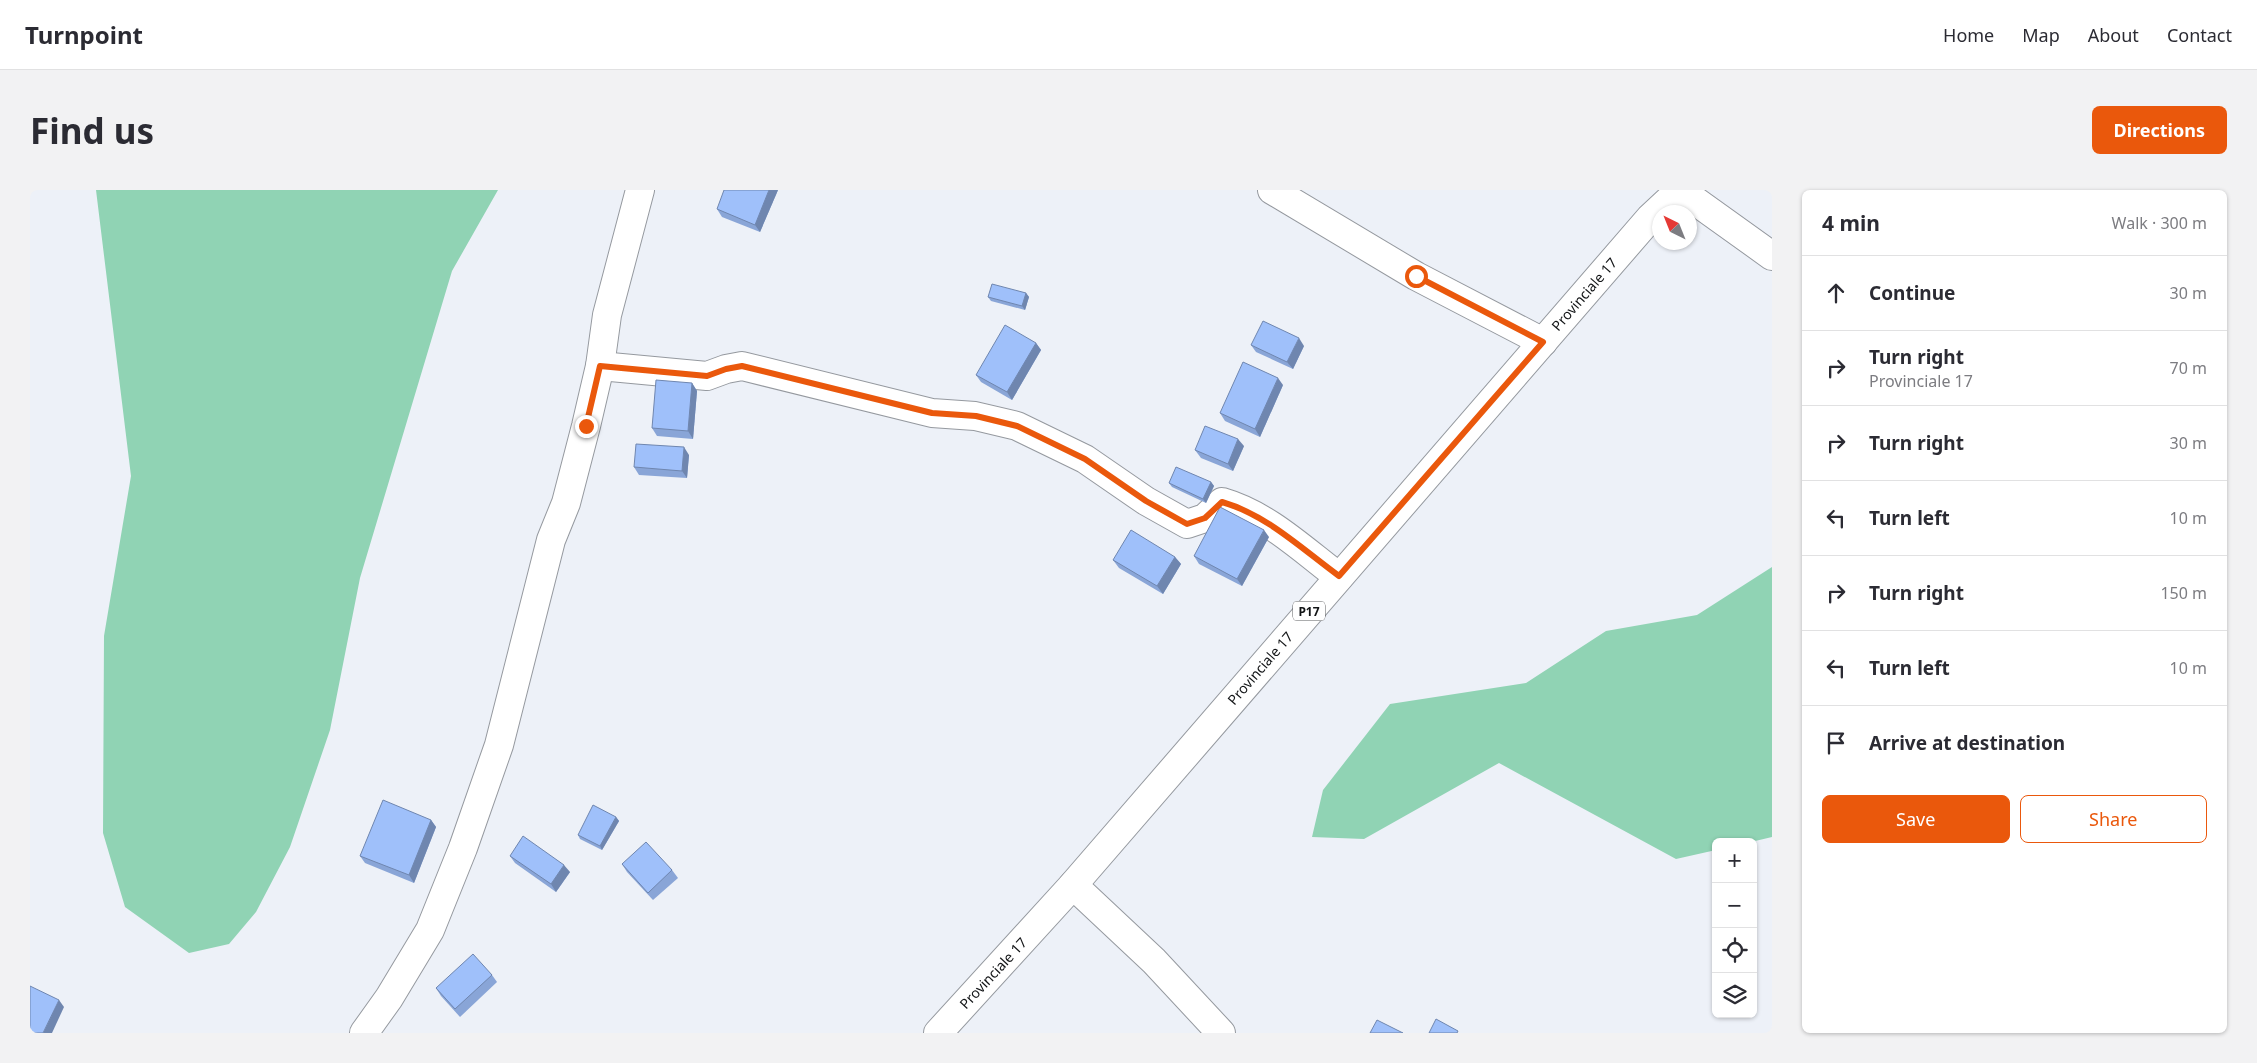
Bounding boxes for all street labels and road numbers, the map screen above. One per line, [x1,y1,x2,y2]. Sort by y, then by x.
street label: Provinciale 17 [1547,253,1621,335]
road number: P17 [1293,602,1325,621]
street label: Provinciale 17 [1223,627,1297,709]
street label: Provinciale 17 [955,933,1031,1013]

